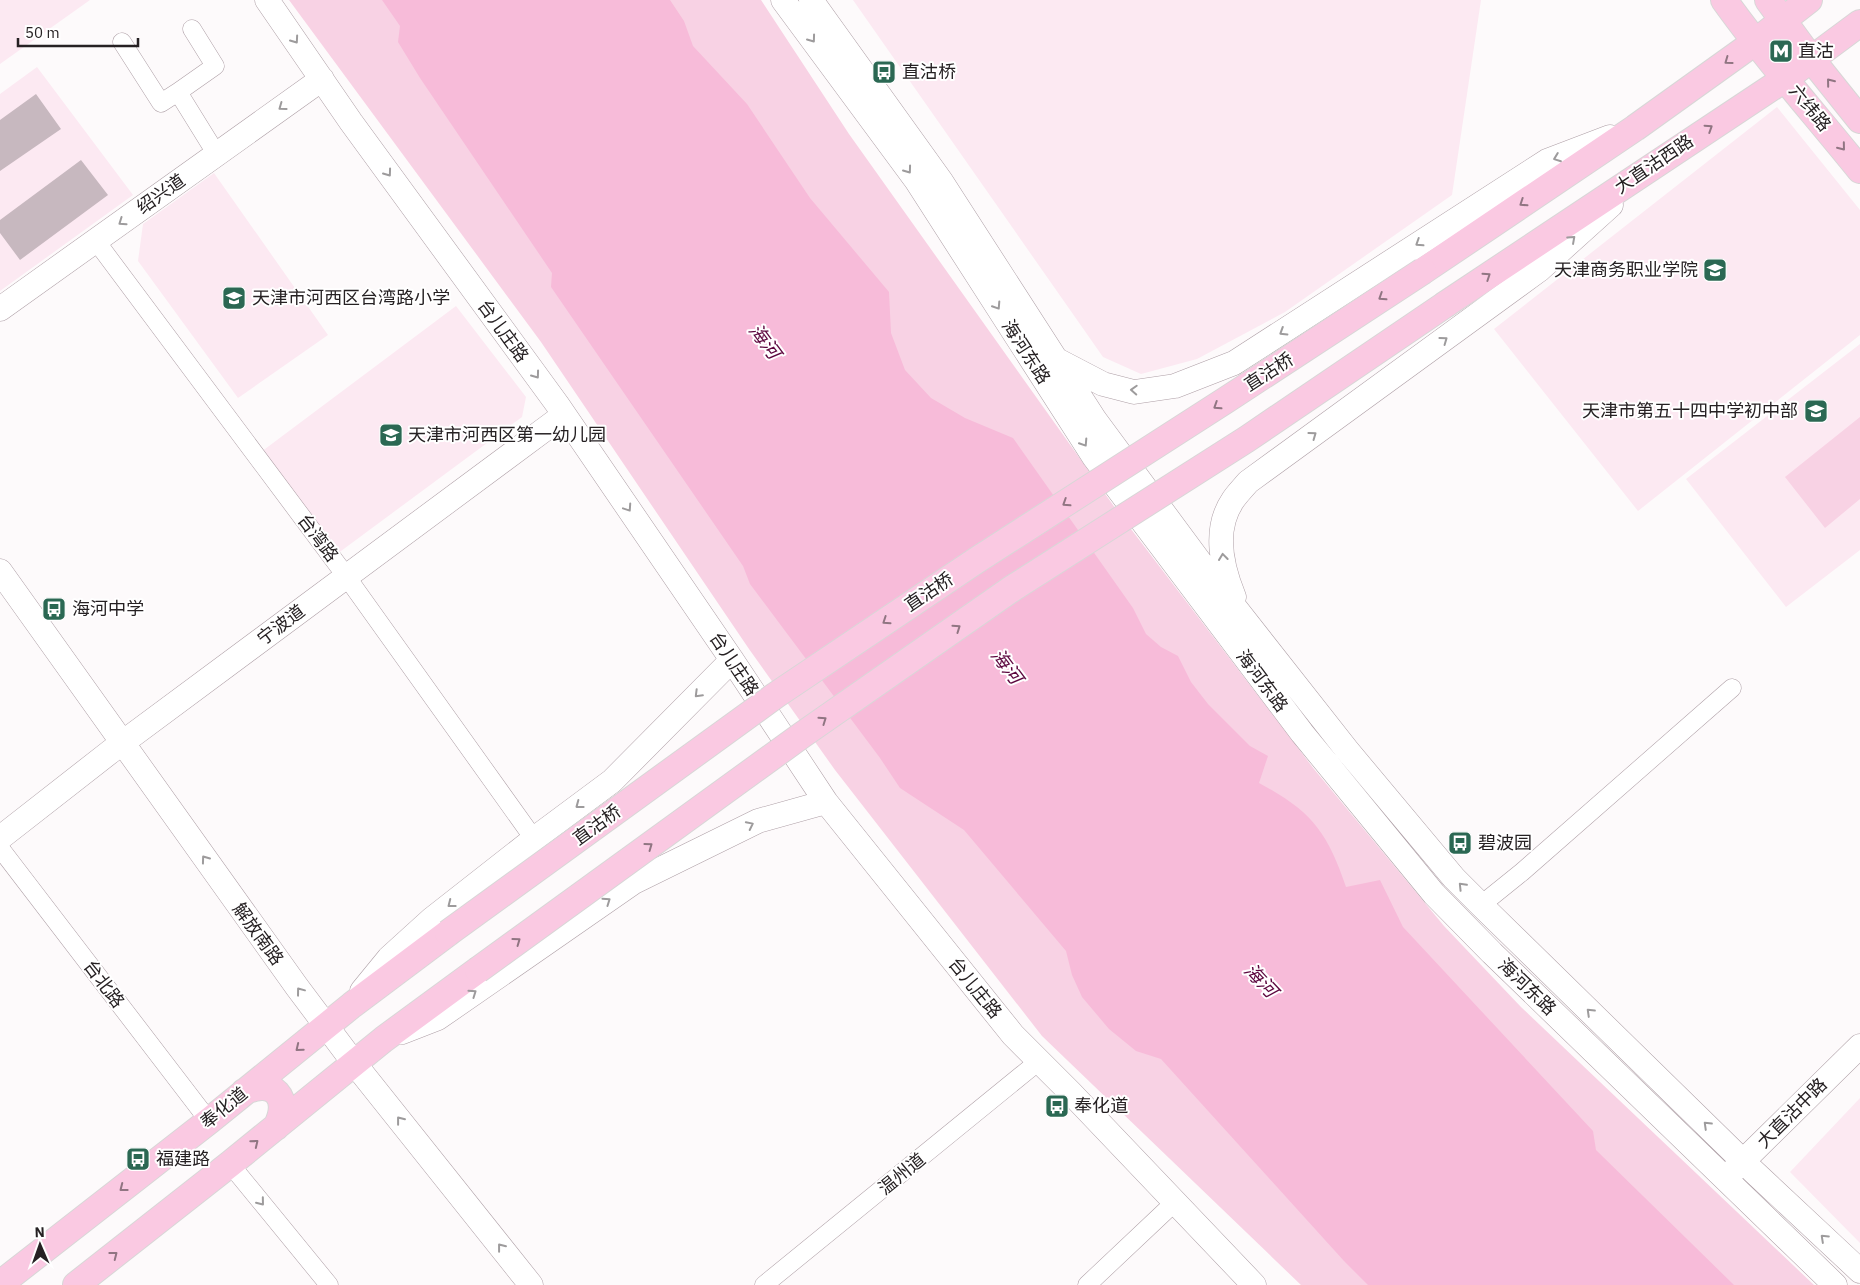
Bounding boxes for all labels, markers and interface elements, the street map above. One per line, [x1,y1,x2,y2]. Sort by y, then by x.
scale bar [18,15,138,47]
text: 50 m [25,23,60,42]
one-way arrow [806,33,814,42]
one-way arrow [289,34,298,44]
metro station icon: 直沽 [1768,38,1794,64]
place label: 直沽 [1798,39,1834,62]
one-way arrow [1724,55,1734,64]
bus stop icon: 直沽桥 [871,59,897,85]
place label: 直沽桥 [902,60,956,83]
one-way arrow [1826,78,1835,87]
street label: 六纬路 [1784,79,1836,136]
one-way arrow [279,101,288,110]
one-way arrow [1704,125,1713,134]
street label: 大直沽西路 [1610,129,1697,198]
one-way arrow [1836,141,1844,150]
one-way arrow [1553,152,1562,162]
one-way arrow [902,164,911,174]
one-way arrow [382,167,391,177]
street label: 绍兴道 [132,169,189,218]
one-way arrow [1519,197,1528,207]
one-way arrow [118,216,128,225]
one-way arrow [1415,236,1424,246]
one-way arrow [1567,236,1576,245]
school or university icon: 天津商务职业学院 [1702,257,1728,283]
place label: 天津商务职业学院 [1554,258,1698,281]
one-way arrow [1482,273,1491,283]
school or university icon: 天津市河西区台湾路小学 [221,285,247,311]
place label: 天津市河西区台湾路小学 [252,286,450,309]
one-way arrow [1378,291,1387,301]
street label: 台儿庄路 [473,295,534,367]
one-way arrow [990,301,1000,310]
street label: 海河东路 [997,315,1056,388]
water label: 海河 [744,319,788,367]
one-way arrow [1279,325,1288,335]
one-way arrow [1439,336,1448,346]
street label: 直沽桥 [1240,347,1298,396]
one-way arrow [530,369,538,378]
one-way arrow [1130,384,1138,395]
school or university icon: 天津市第五十四中学初中部 [1803,398,1829,424]
place label: 天津市第五十四中学初中部 [1582,399,1798,422]
one-way arrow [1214,400,1223,409]
school or university icon: 天津市河西区第一幼儿园 [378,422,404,448]
place label: 天津市河西区第一幼儿园 [408,423,606,446]
one-way arrow [1307,432,1316,440]
one-way arrow [1078,437,1088,446]
one-way arrow [1062,497,1071,506]
one-way arrow [622,503,631,512]
street label: 台湾路 [293,509,344,566]
one-way arrow [1218,553,1229,561]
street label: 直沽桥 [900,567,958,616]
bus stop icon: 海河中学 [41,596,67,622]
place label: 海河中学 [72,597,144,620]
street label: 宁波道 [252,599,309,650]
one-way arrow [882,615,892,624]
one-way arrow [951,625,961,634]
street label: 台儿庄路 [705,627,764,700]
water label: 海河 [986,644,1030,692]
street label: 海河东路 [1232,645,1293,716]
one-way arrow [695,689,704,698]
one-way arrow [817,717,827,726]
street label: 直沽桥 [568,799,625,850]
one-way arrow [575,799,585,808]
one-way arrow [745,821,754,831]
bus stop icon: 碧波园 [1447,830,1473,856]
place label: 碧波园 [1478,831,1532,854]
one-way arrow [643,843,653,852]
one-way arrow [202,855,211,865]
one-way arrow [1459,883,1468,892]
street label: 解放南路 [228,898,289,970]
one-way arrow [601,898,610,907]
one-way arrow [448,899,457,907]
one-way arrow [511,938,521,947]
street label: 台儿庄路 [944,952,1007,1023]
street label: 海河东路 [1493,953,1561,1020]
street label: 台北路 [79,955,130,1012]
water label: 海河 [1239,958,1285,1005]
one-way arrow [297,987,306,997]
one-way arrow [467,990,477,999]
one-way arrow [1587,1009,1596,1018]
one-way arrow [296,1043,305,1051]
street label: 大直沽中路 [1752,1073,1832,1153]
street label: 奉化道 [195,1082,252,1134]
bus stop icon: 奉化道 [1044,1093,1070,1119]
place label: 奉化道 [1074,1094,1128,1117]
one-way arrow [396,1116,405,1125]
one-way arrow [1704,1122,1713,1131]
one-way arrow [250,1140,259,1149]
bus stop icon: 福建路 [125,1146,151,1172]
place label: 福建路 [156,1147,210,1170]
street label: 温州道 [873,1148,930,1200]
one-way arrow [119,1182,129,1191]
one-way arrow [255,1196,263,1205]
north arrow [15,1220,65,1270]
text: N [34,1223,45,1241]
one-way arrow [1821,1235,1830,1244]
one-way arrow [498,1244,506,1253]
one-way arrow [108,1252,118,1261]

